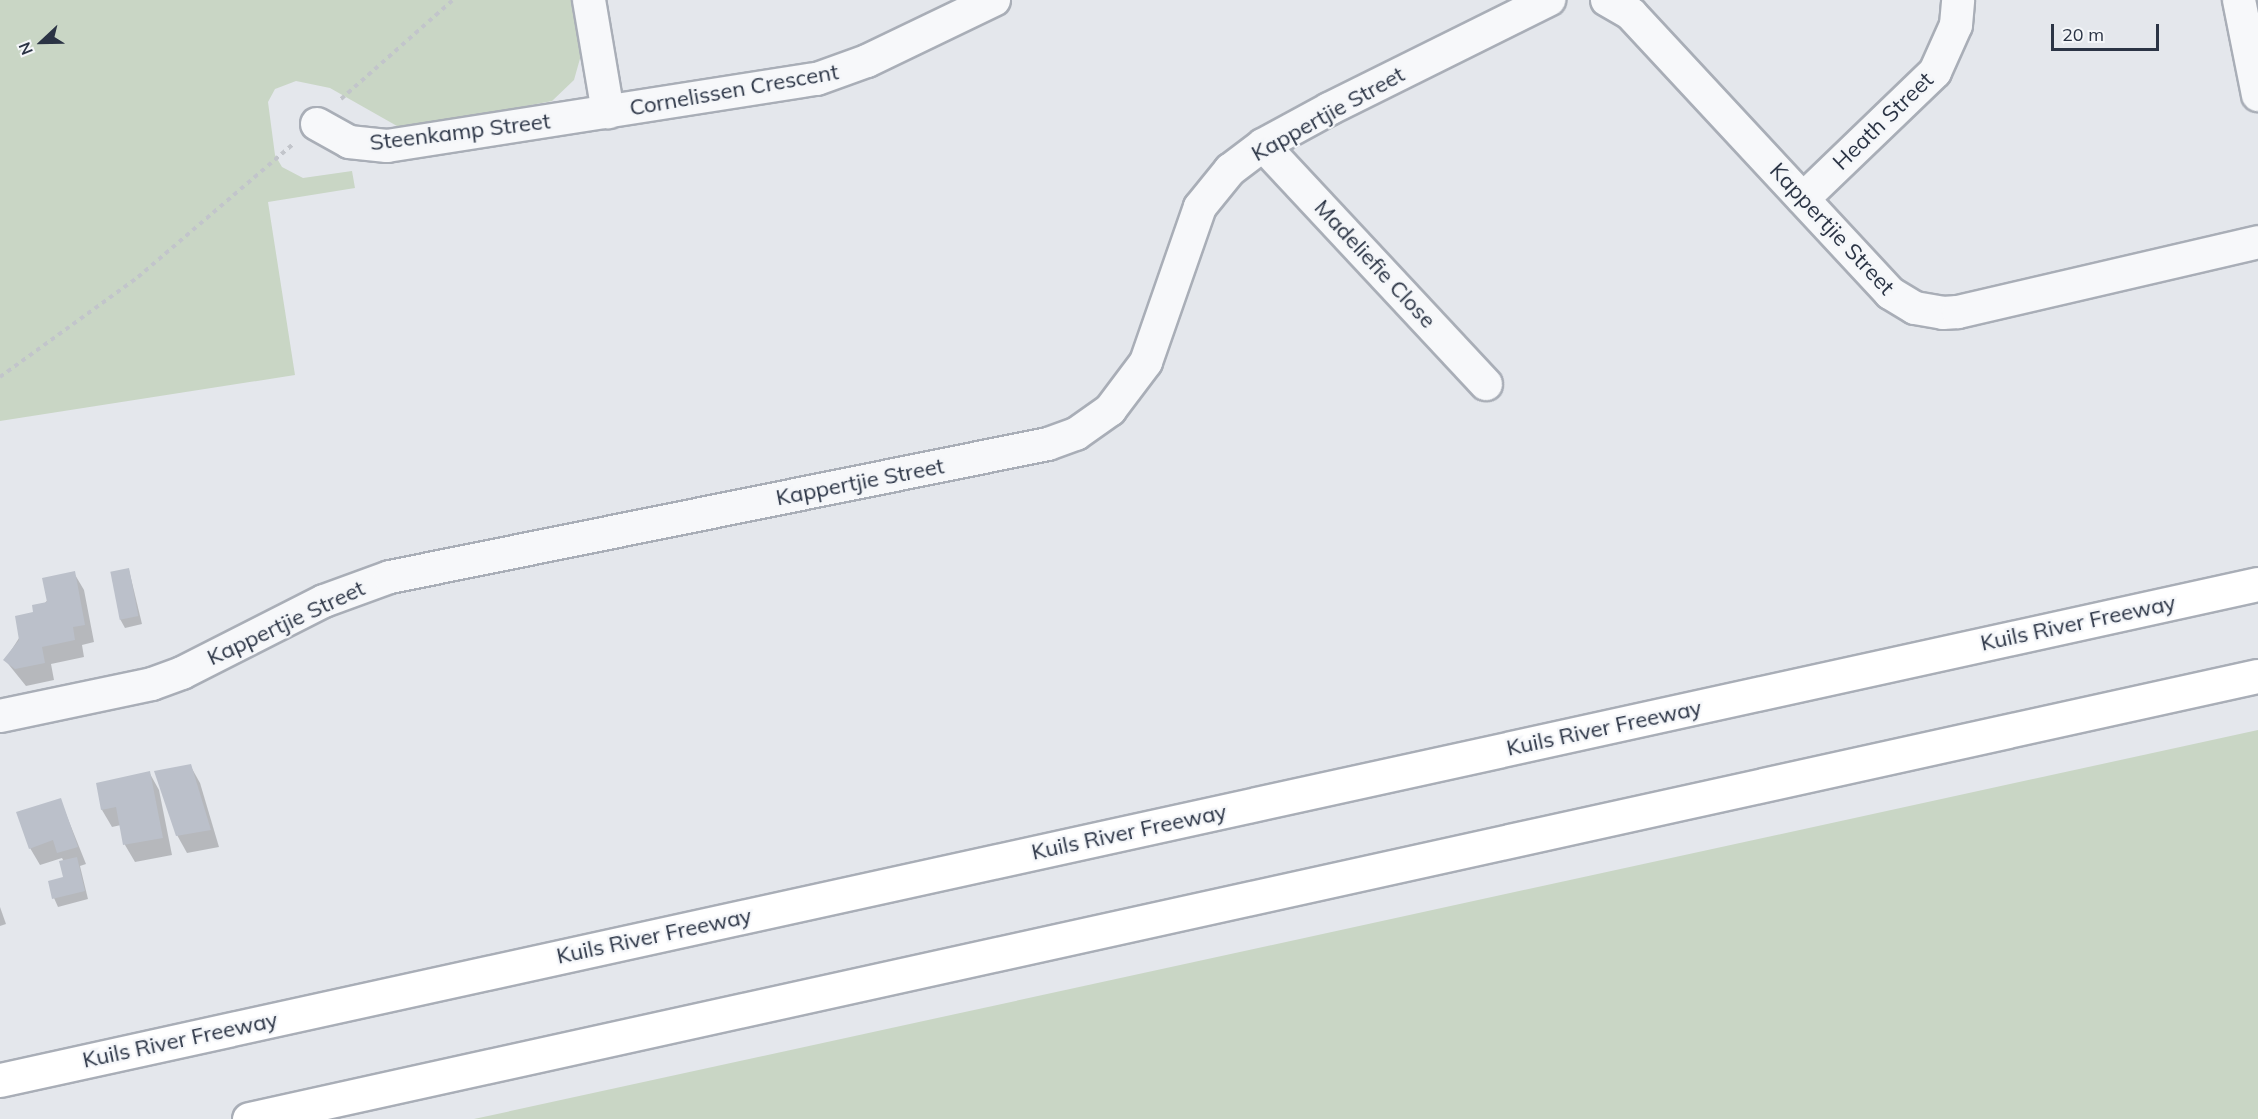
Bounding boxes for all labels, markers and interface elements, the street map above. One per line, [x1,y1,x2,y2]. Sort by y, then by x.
north arrow [12,12,72,72]
scale bar [2054,12,2162,50]
text: 20 m [2062,23,2104,46]
text: N [14,39,37,58]
street label: Cornelissen Crescent [628,59,840,121]
street label: Kappertjie Street [1247,61,1409,167]
street label: Heath Street [1827,67,1939,175]
street label: Steenkamp Street [368,108,552,156]
street label: Kappertjie Street [1764,158,1900,300]
street label: Madeliefie Close [1309,194,1441,334]
street label: Kappertjie Street [774,453,946,511]
street label: Kappertjie Street [203,575,369,671]
street label: Kuils River Freeway [1978,589,2178,657]
street label: Kuils River Freeway [1504,694,1704,762]
street label: Kuils River Freeway [1029,798,1229,866]
street label: Kuils River Freeway [554,902,754,970]
street label: Kuils River Freeway [80,1006,280,1074]

